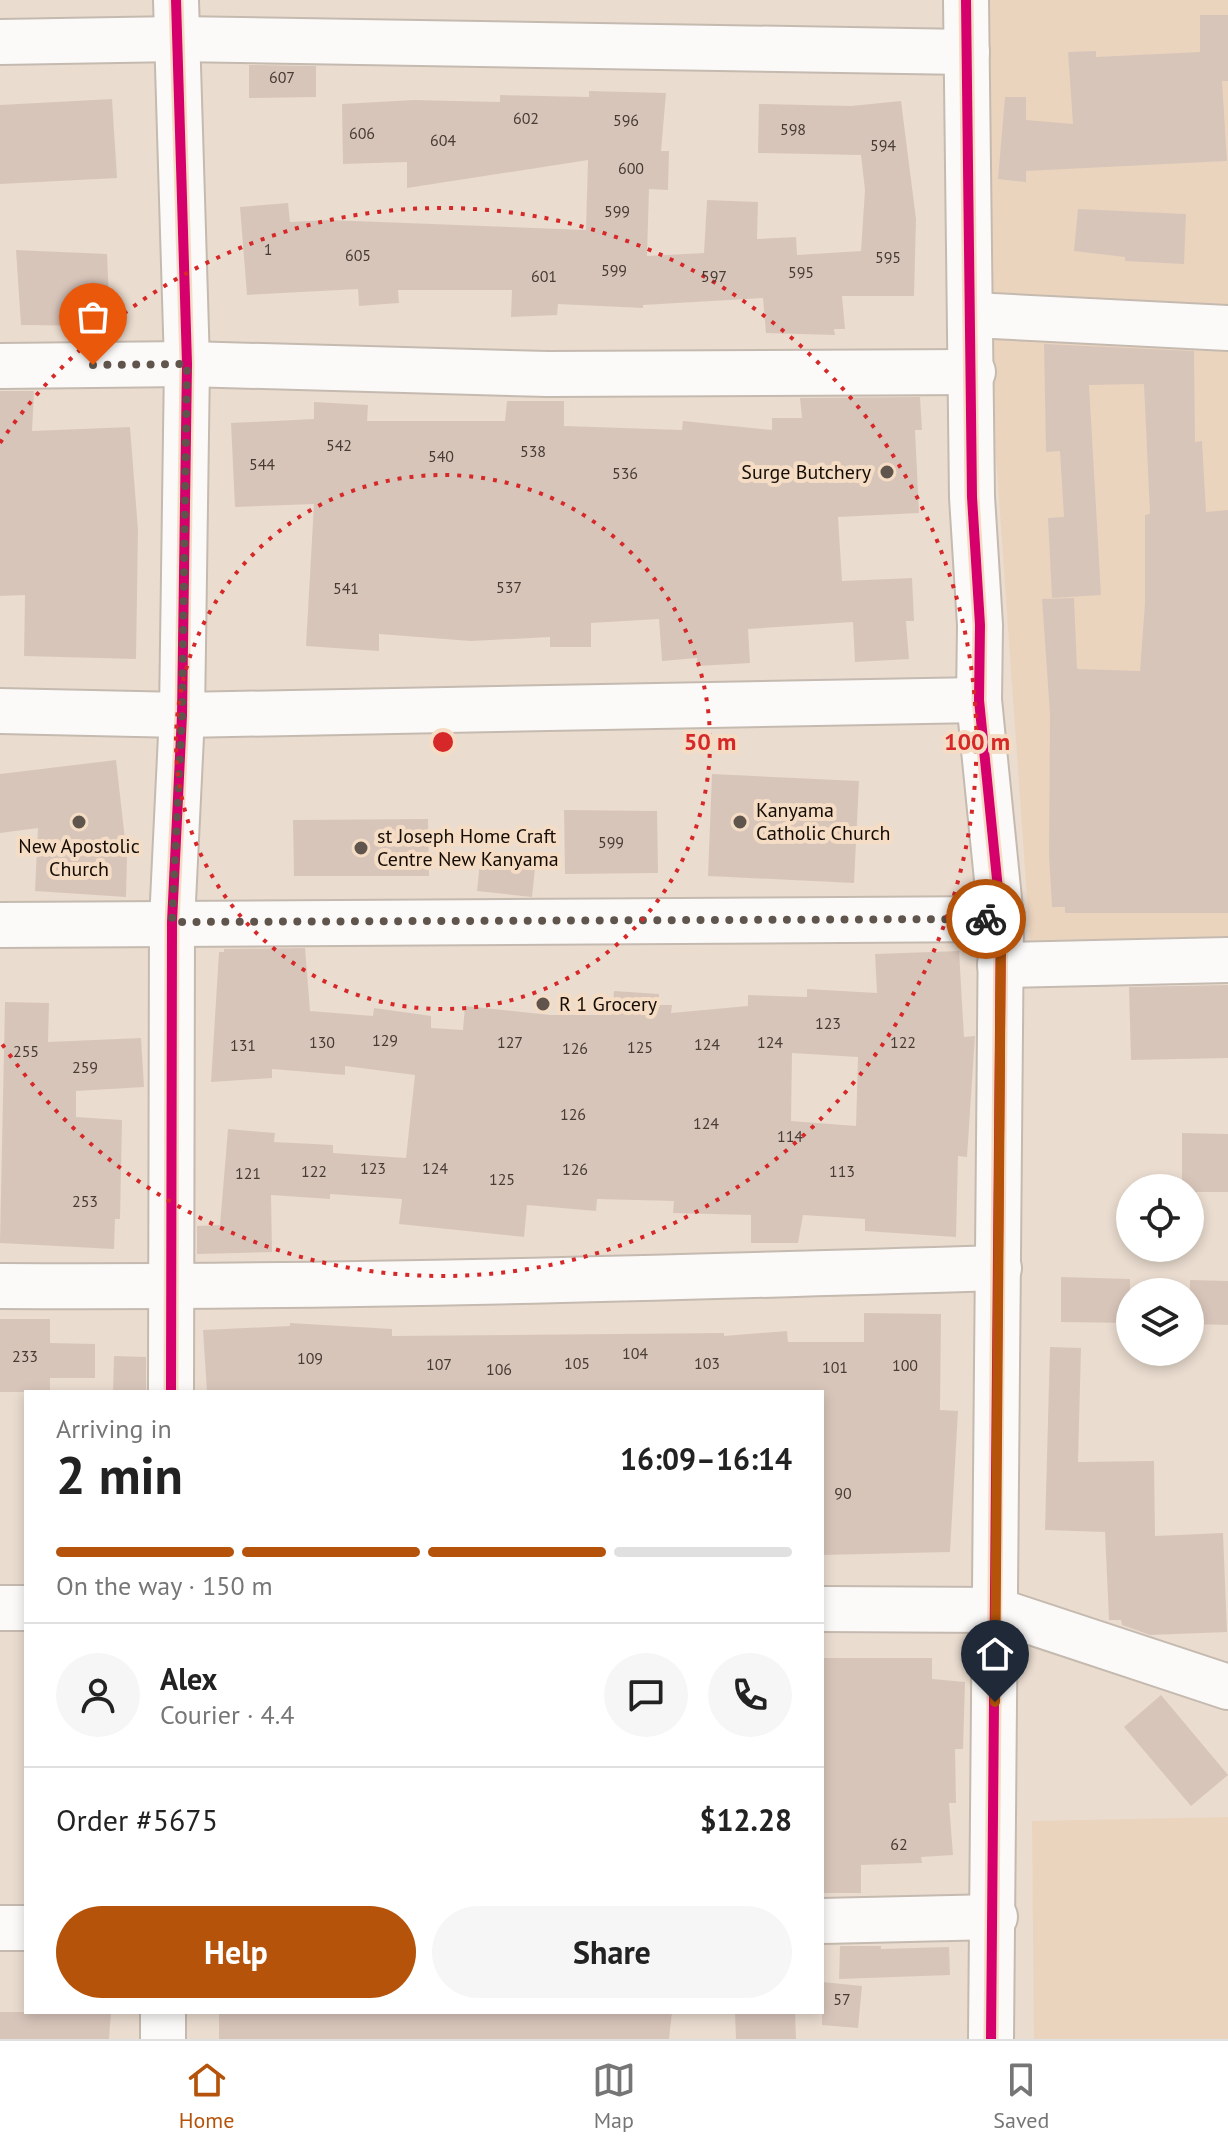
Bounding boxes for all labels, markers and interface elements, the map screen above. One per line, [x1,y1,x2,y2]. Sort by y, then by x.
house number: 607 [269,67,295,87]
house number: 602 [513,108,539,128]
house number: 596 [613,110,639,130]
house number: 598 [780,119,806,139]
house number: 606 [349,123,375,143]
house number: 604 [430,130,456,150]
house number: 594 [870,135,896,155]
house number: 600 [618,158,644,178]
house number: 599 [604,201,630,221]
house number: 1 [264,239,272,259]
house number: 605 [345,245,371,265]
house number: 595 [875,247,901,267]
house number: 599 [601,260,627,280]
house number: 595 [788,262,814,282]
house number: 601 [531,266,557,286]
house number: 597 [701,266,727,286]
pin [59,283,127,365]
icon: bag [71,295,115,339]
house number: 542 [326,435,352,455]
house number: 538 [520,441,546,461]
house number: 540 [428,446,454,466]
house number: 544 [249,454,275,474]
place label: Surge Butchery [741,459,872,485]
house number: 536 [612,463,638,483]
marker: Surge Butchery [878,463,896,481]
house number: 537 [496,577,522,597]
house number: 541 [333,578,359,598]
text: 50 m [684,726,736,757]
text: 100 m [944,726,1010,757]
centre of rings [429,728,457,756]
place label: Kanyama Catholic Church [756,797,890,846]
marker: New Apostolic Church [70,813,88,831]
marker: Kanyama Catholic Church [731,813,749,831]
place label: st Joseph Home Craft Centre New Kanyama [377,823,559,872]
house number: 599 [598,832,624,852]
place label: New Apostolic Church [18,833,140,882]
marker: st Joseph Home Craft Centre New Kanyama [352,839,370,857]
courier [946,879,1026,959]
icon: bike [964,897,1008,941]
place label: R 1 Grocery [559,991,658,1017]
marker: R 1 Grocery [534,995,552,1013]
house number: 123 [815,1013,841,1033]
house number: 129 [372,1030,398,1050]
house number: 130 [309,1032,335,1052]
house number: 127 [497,1032,523,1052]
house number: 124 [757,1032,783,1052]
house number: 122 [890,1032,916,1052]
house number: 124 [694,1034,720,1054]
house number: 131 [230,1035,256,1055]
house number: 125 [627,1037,653,1057]
house number: 126 [562,1038,588,1058]
house number: 255 [13,1041,39,1061]
house number: 259 [72,1057,98,1077]
house number: 126 [560,1104,586,1124]
house number: 124 [693,1113,719,1133]
house number: 114 [777,1126,803,1146]
house number: 123 [360,1158,386,1178]
house number: 124 [422,1158,448,1178]
house number: 126 [562,1159,588,1179]
house number: 122 [301,1161,327,1181]
house number: 113 [829,1161,855,1181]
house number: 121 [235,1163,261,1183]
house number: 125 [489,1169,515,1189]
map controls [1116,1174,1204,1366]
button: locate [1116,1174,1204,1262]
house number: 253 [72,1191,98,1211]
button: layers [1116,1278,1204,1366]
house number: 104 [622,1343,648,1363]
house number: 233 [12,1346,38,1366]
house number: 109 [297,1348,323,1368]
house number: 105 [564,1353,590,1373]
house number: 103 [694,1353,720,1373]
house number: 107 [426,1354,452,1374]
house number: 100 [892,1355,918,1375]
house number: 101 [822,1357,848,1377]
house number: 106 [486,1359,512,1379]
text: Arriving in [56,1412,172,1445]
text: 16:09–16:14 [620,1439,792,1478]
text: 2 min [56,1441,183,1508]
house number: 90 [834,1483,852,1503]
text: On the way · 150 m [56,1569,273,1602]
pin [961,1620,1029,1702]
icon: home [973,1632,1017,1676]
button: person [56,1653,140,1737]
button: chat [604,1653,688,1737]
button: phone [708,1653,792,1737]
text: Alex [160,1659,217,1698]
text: Courier · 4.4 [160,1698,294,1731]
text: Order #5675 [56,1800,218,1839]
text: $12.28 [700,1800,792,1839]
house number: 62 [890,1834,908,1854]
button: Help [56,1906,416,1998]
button: Share [432,1906,792,1998]
house number: 57 [833,1989,851,2009]
tab: Home [179,2058,234,2134]
tab: Map [592,2058,636,2134]
tab: Saved [993,2058,1049,2134]

